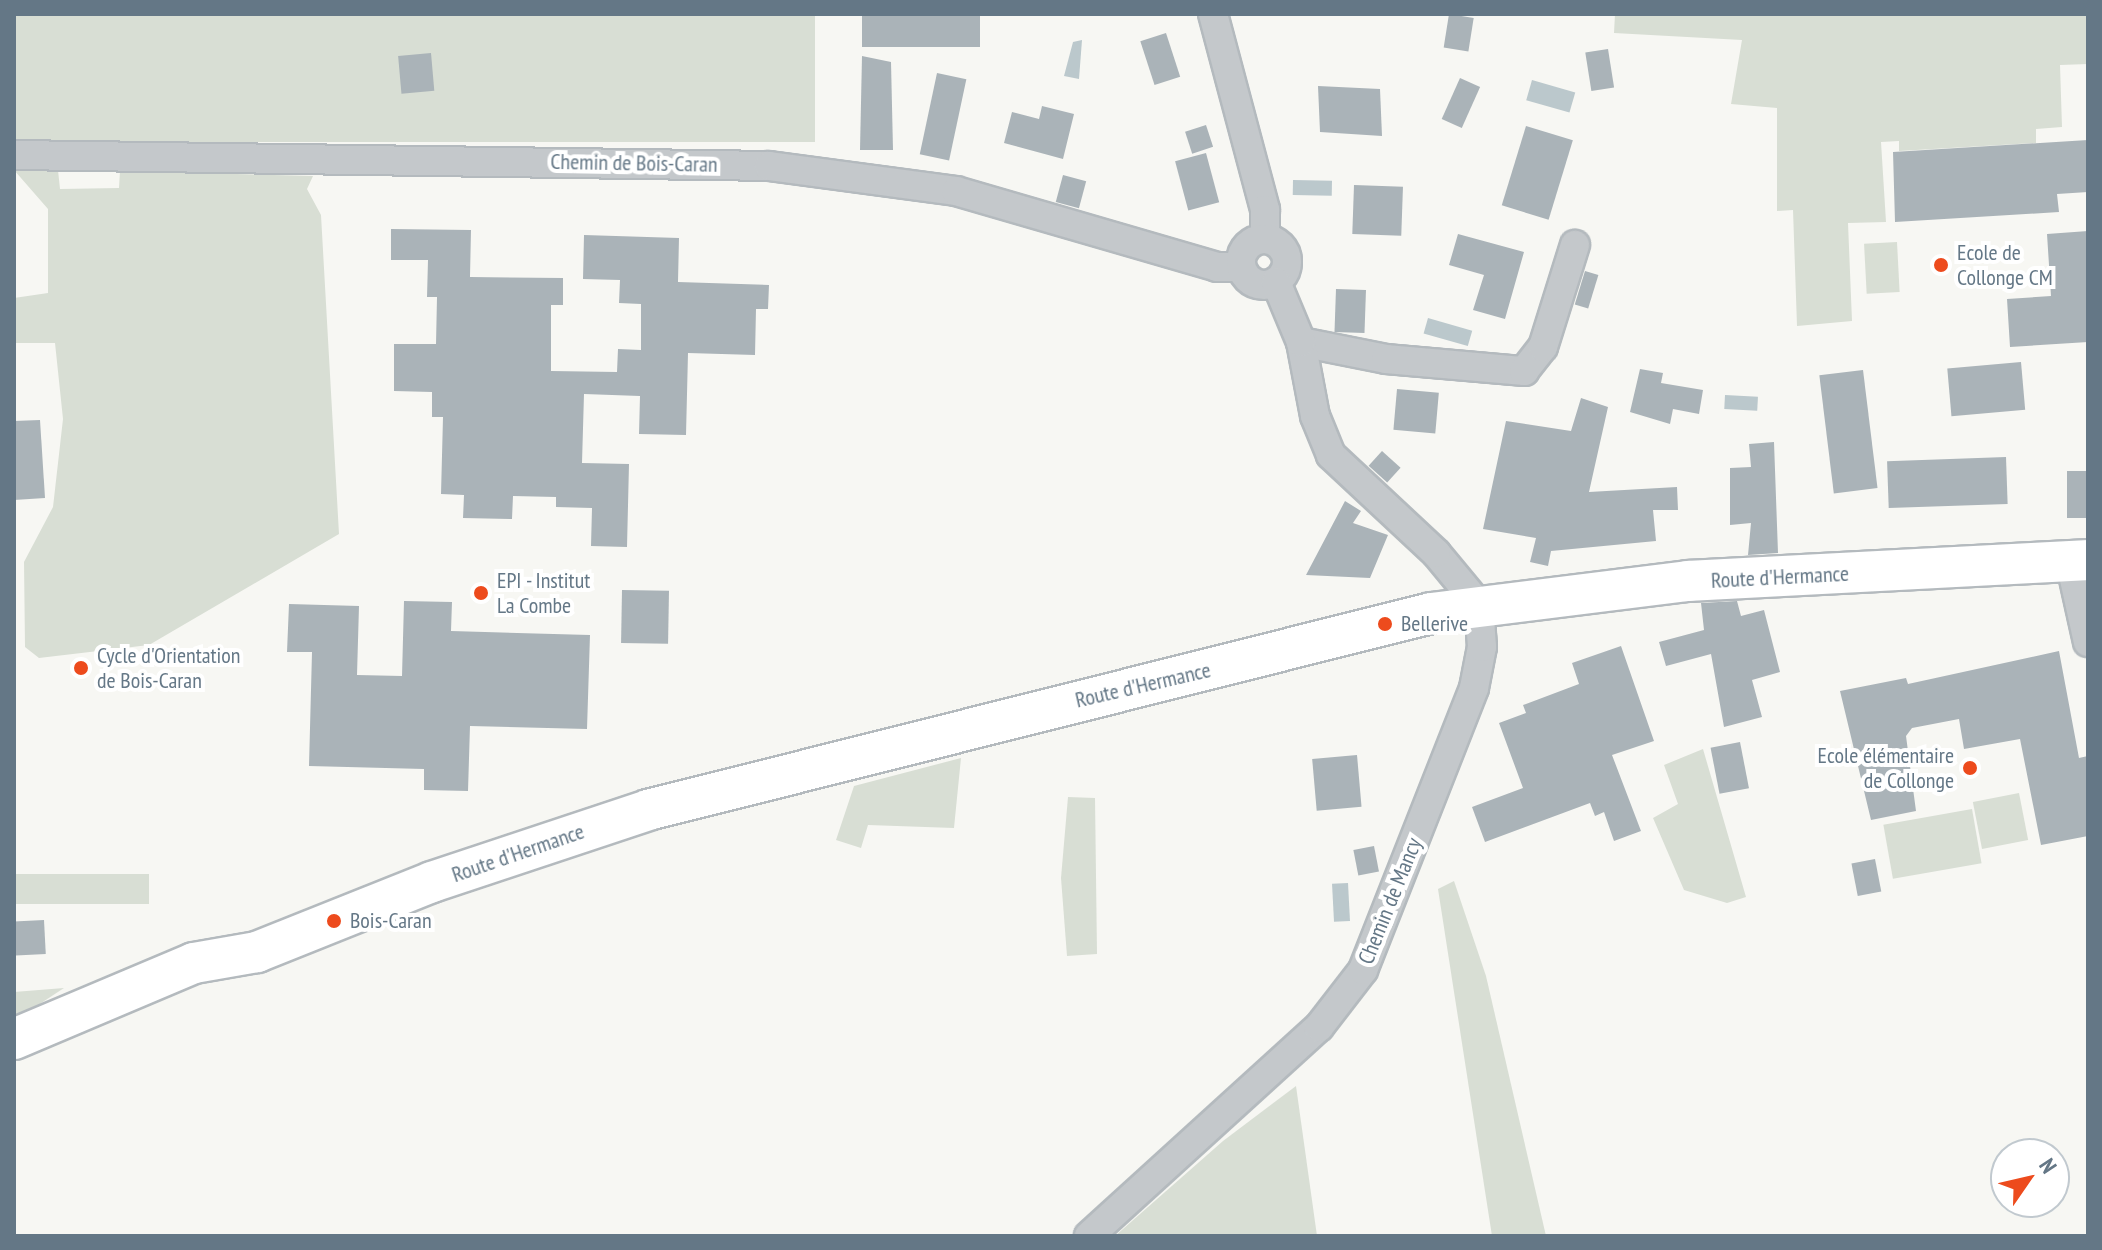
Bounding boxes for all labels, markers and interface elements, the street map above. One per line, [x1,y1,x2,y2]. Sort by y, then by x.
street label: Chemin de Bois-Caran [550,148,718,178]
place label: Ecole de Collonge CM [1957,239,2053,290]
marker: Ecole de Collonge CM [1932,256,1950,274]
street label: Route d'Hermance [1710,560,1850,594]
place label: EPI - Institut La Combe [497,567,592,618]
marker: EPI - Institut La Combe [472,584,490,602]
place label: Bellerive [1401,611,1468,637]
marker: Bellerive [1376,615,1394,633]
place label: Cycle d'Orientation de Bois-Caran [97,642,241,694]
street label: Route d'Hermance [1073,657,1213,713]
marker: Cycle d'Orientation de Bois-Caran [72,659,90,677]
place label: Ecole élémentaire de Collonge [1818,742,1954,794]
marker: Ecole élémentaire de Collonge [1961,759,1979,777]
street label: Route d'Hermance [448,818,588,888]
street label: Chemin de Mancy [1353,834,1427,968]
place label: Bois-Caran [350,908,432,934]
marker: Bois-Caran [325,912,343,930]
north arrow [1990,1138,2070,1218]
text: N [2033,1153,2063,1178]

